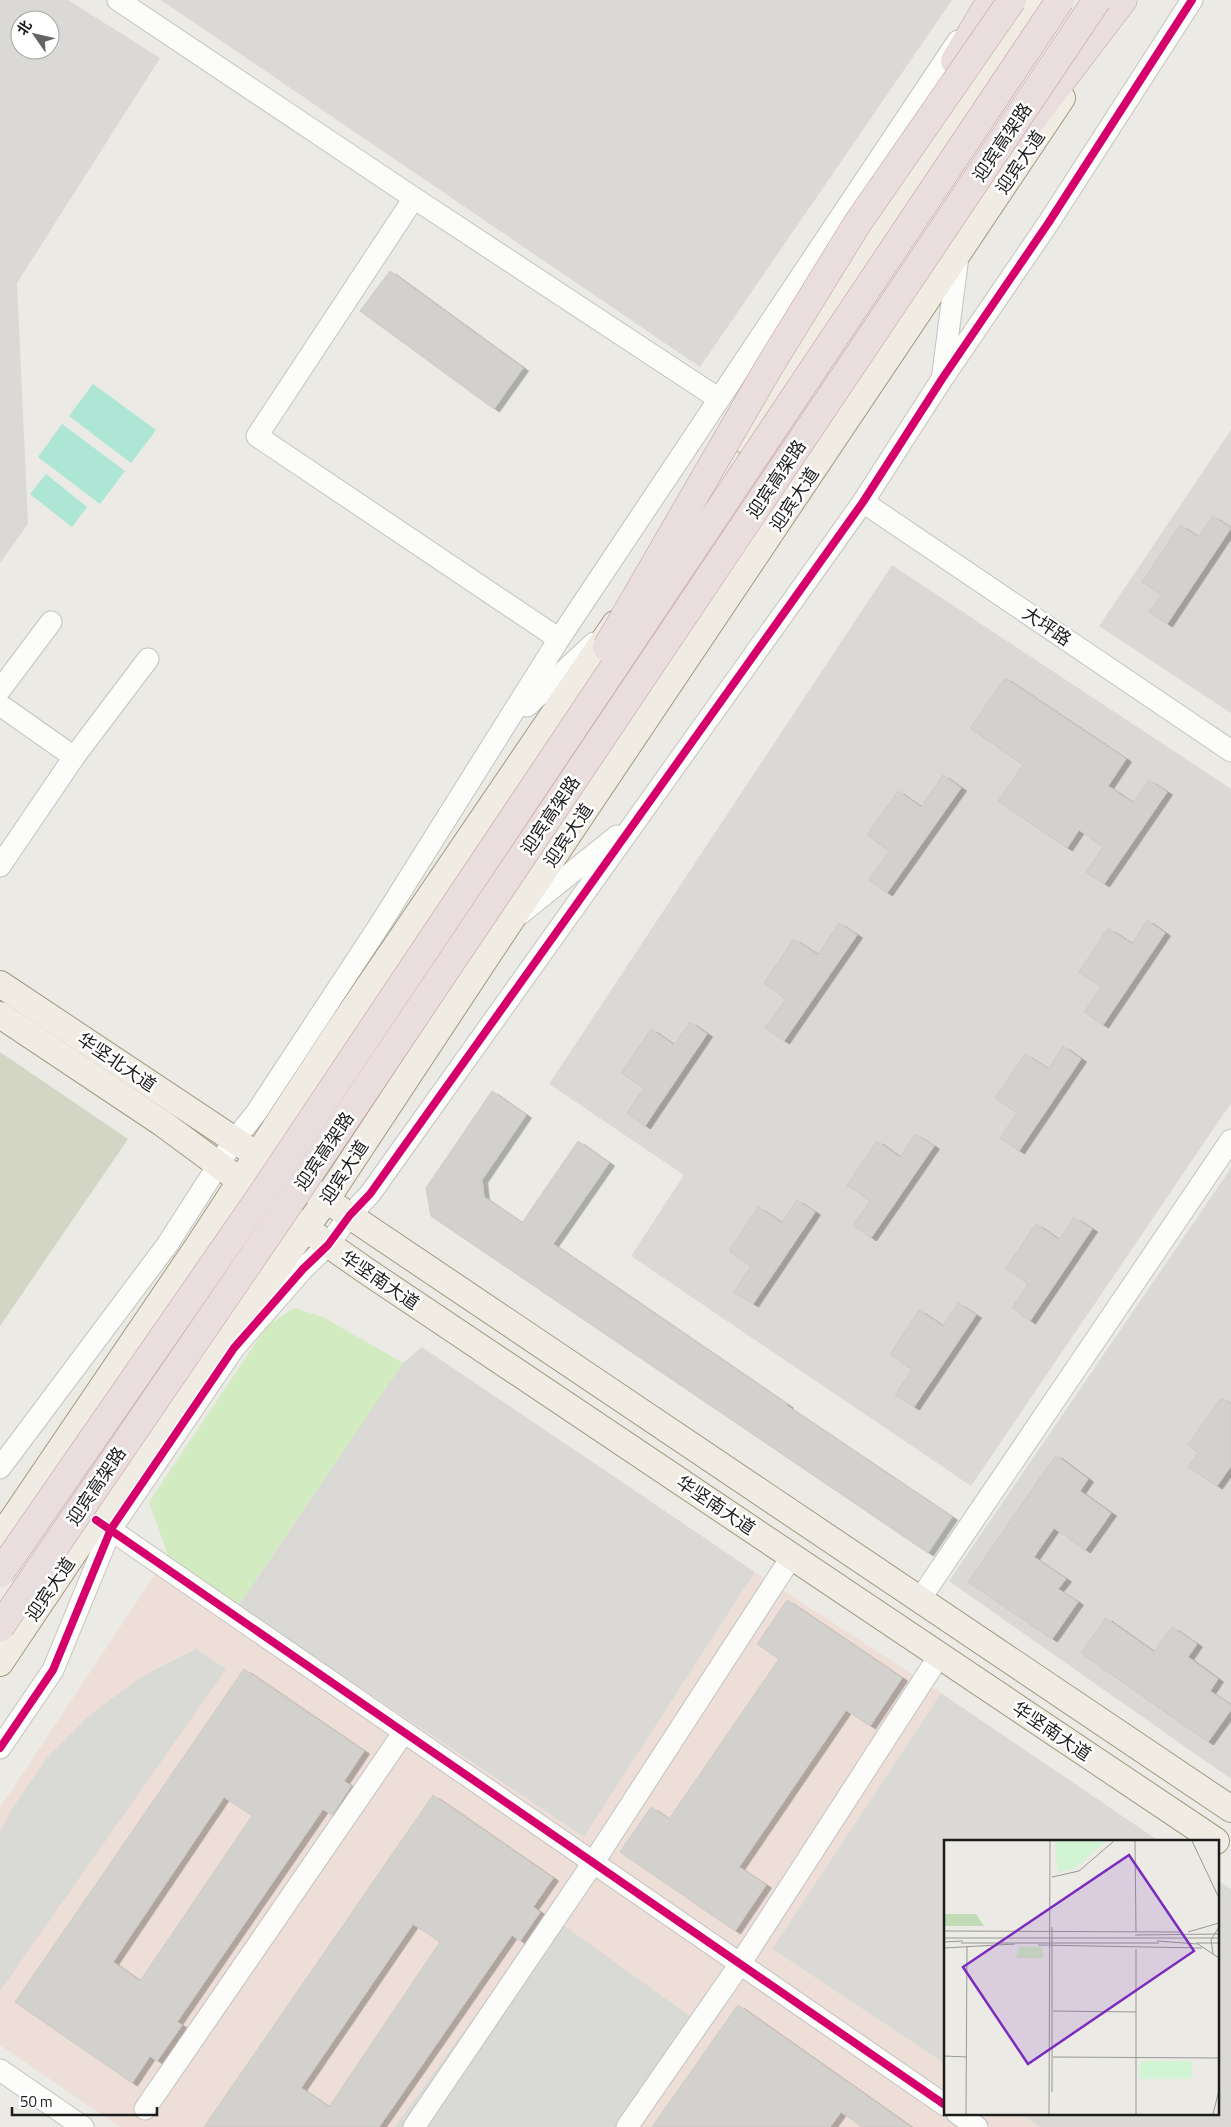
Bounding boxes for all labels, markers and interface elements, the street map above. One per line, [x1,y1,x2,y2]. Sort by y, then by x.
north arrow [10,10,60,60]
text: 北 [11,16,36,39]
street label: 迎宾高架路 [966,97,1038,187]
street label: 迎宾大道 [989,125,1051,199]
street label: 迎宾高架路 [740,434,812,524]
street label: 迎宾大道 [763,462,825,536]
street label: 大坪路 [1017,600,1077,652]
street label: 迎宾高架路 [514,770,586,860]
street label: 迎宾大道 [537,798,599,872]
street label: 华坚北大道 [72,1026,162,1098]
street label: 迎宾高架路 [288,1106,360,1196]
street label: 迎宾大道 [313,1134,375,1210]
street label: 华坚南大道 [335,1244,425,1316]
street label: 迎宾高架路 [60,1441,132,1531]
street label: 华坚南大道 [671,1469,761,1541]
street label: 迎宾大道 [19,1552,81,1626]
street label: 华坚南大道 [1007,1695,1097,1767]
inset map [944,1840,1218,2114]
scale bar [12,2084,158,2116]
text: 50 m [20,2090,53,2113]

